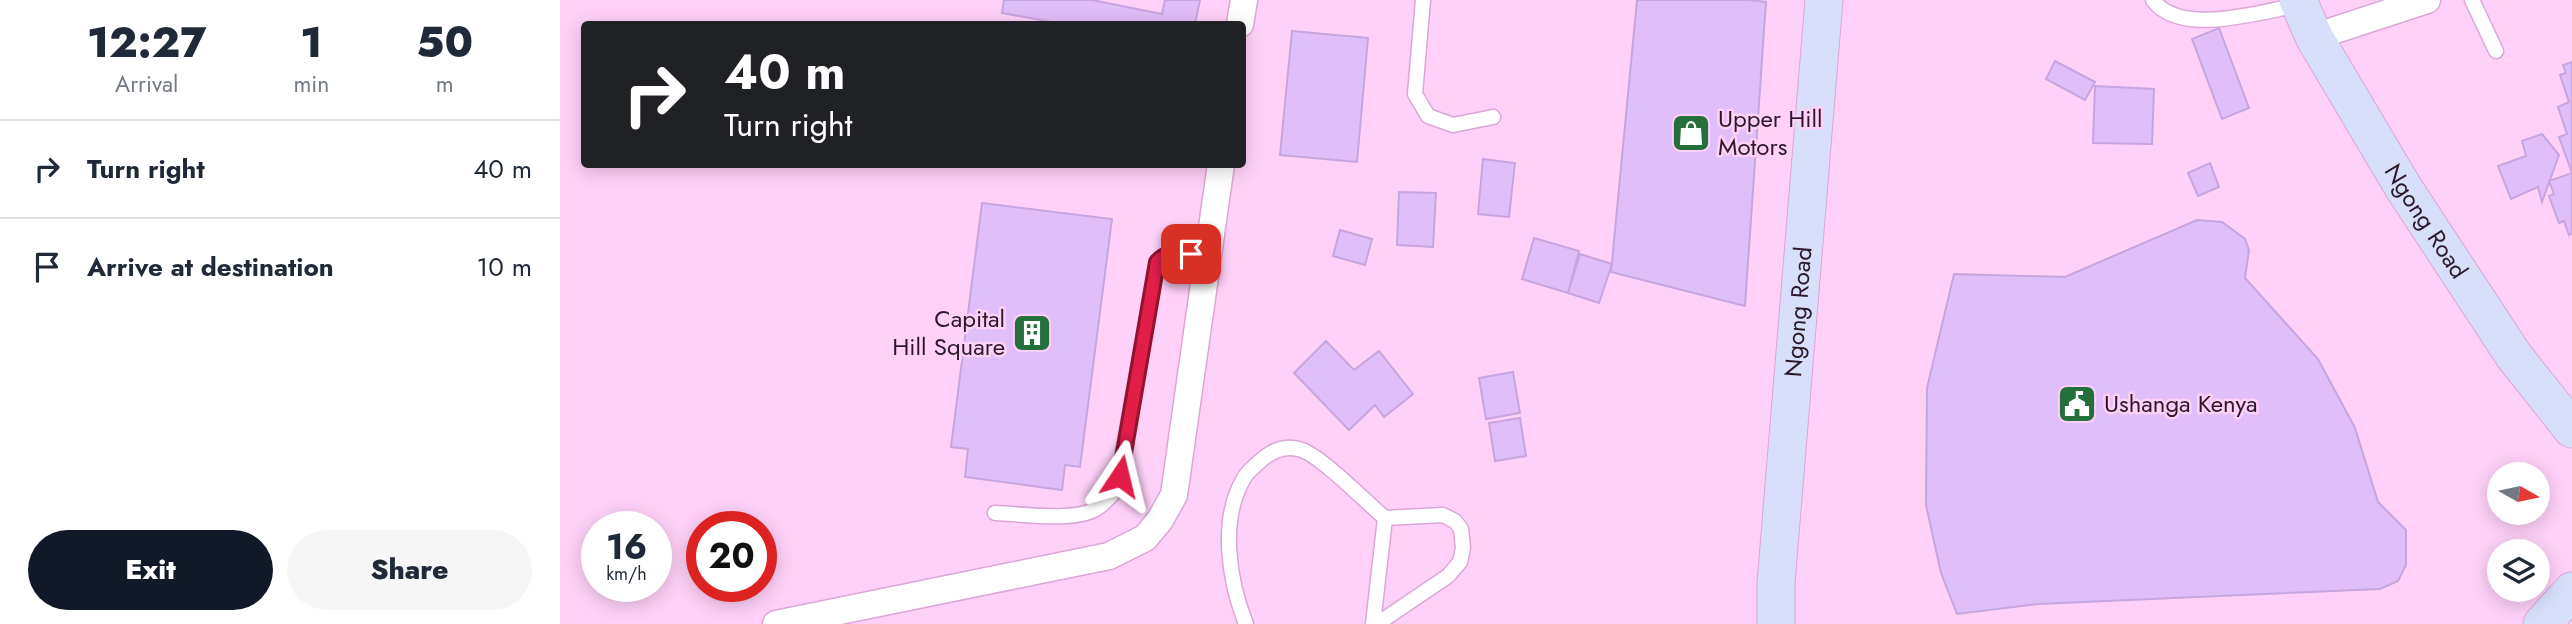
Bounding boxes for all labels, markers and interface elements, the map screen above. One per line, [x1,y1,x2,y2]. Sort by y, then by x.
text: 12:27 [87,12,206,73]
text: 1 [300,12,322,73]
text: 50 [416,12,473,73]
text: 40 m [724,37,846,107]
icon: right [609,49,700,140]
text: Arrival [115,67,178,101]
text: min [293,67,329,101]
text: m [436,67,454,101]
place label: Upper Hill Motors [1718,101,1823,164]
text: Turn right [724,102,853,148]
shop icon: Upper Hill Motors [1670,112,1712,154]
icon: right [28,150,66,188]
text: Turn right [87,150,205,188]
text: 40 m [473,150,532,188]
street label: Ngong Road [2376,157,2477,285]
pin [1161,224,1221,284]
icon: arrive [1172,235,1210,273]
street label: Ngong Road [1775,245,1821,378]
icon: arrive [28,248,66,286]
text: Arrive at destination [87,248,334,286]
text: 10 m [477,248,532,286]
place label: Capital Hill Square [892,301,1005,364]
building icon: Capital Hill Square [1011,312,1053,354]
public building icon: Ushanga Kenya [2056,383,2098,425]
place label: Ushanga Kenya [2104,386,2258,421]
position arrow [1083,439,1157,513]
north arrow [2487,462,2550,525]
map controls [2487,462,2550,602]
speed limit sign: 20 [686,511,777,602]
text: 16 [606,522,647,572]
button: Exit [28,530,273,610]
button: Share [287,530,532,610]
button: layers [2487,539,2550,602]
text: km/h [606,561,647,587]

